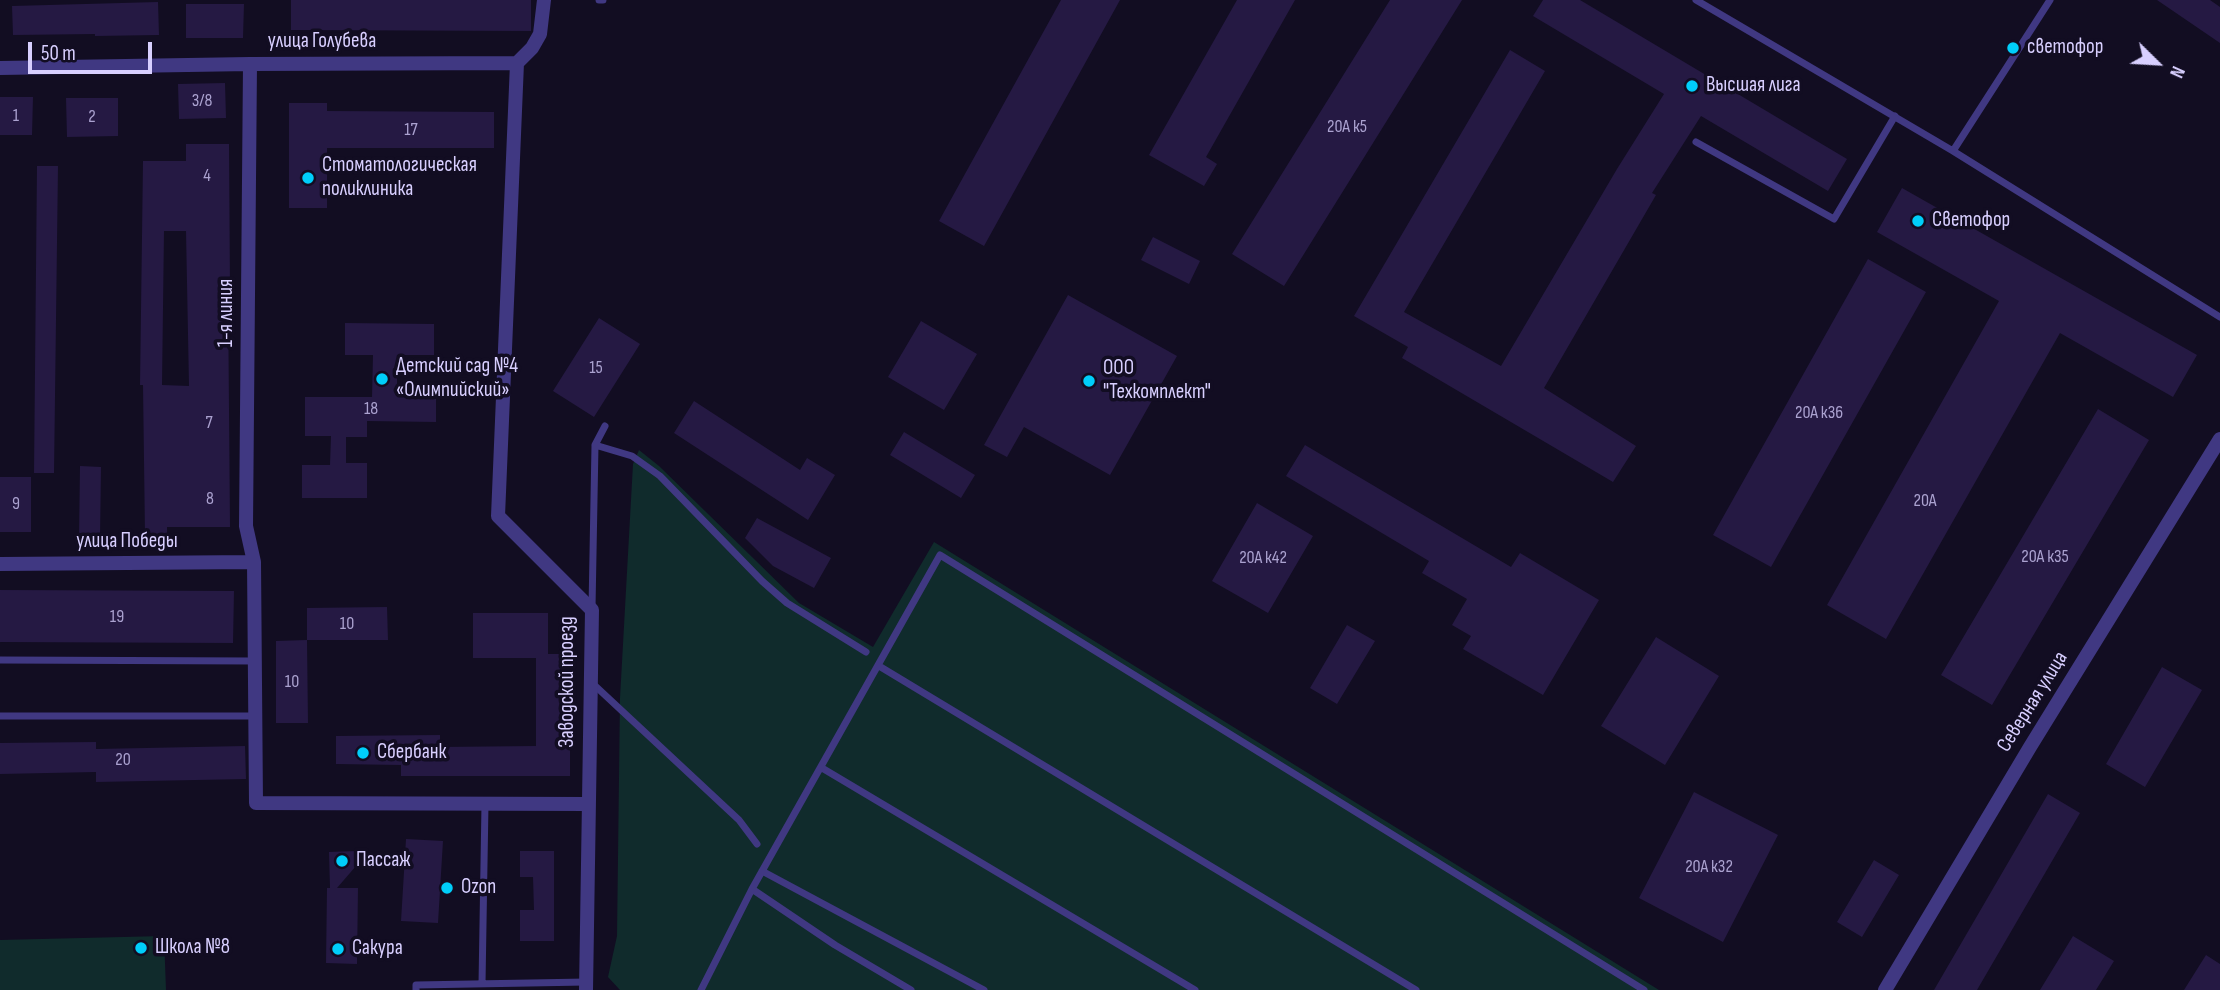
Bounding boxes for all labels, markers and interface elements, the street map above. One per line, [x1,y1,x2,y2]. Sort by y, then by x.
scale bar [32,28,156,72]
north arrow [2122,28,2192,98]
street label: улица Голубева [268,29,376,55]
place label: светофор [2027,35,2104,61]
marker: светофор [2005,40,2021,56]
text: 50 m [41,41,76,66]
text: N [2164,62,2189,81]
place label: Высшая лига [1706,73,1801,99]
marker: Высшая лига [1684,78,1700,94]
house number: 3/8 [192,90,212,112]
house number: 1 [13,105,19,127]
house number: 2 [88,106,96,128]
house number: 20А к5 [1327,116,1367,138]
house number: 17 [404,119,418,141]
place label: Стоматологическая поликлиника [322,153,477,203]
house number: 4 [203,165,211,187]
marker: Стоматологическая поликлиника [300,170,316,186]
place label: Светофор [1932,208,2010,234]
marker: Светофор [1910,213,1926,229]
street label: 1-я линия [214,279,240,347]
place label: Детский сад №4 «Олимпийский» [396,354,518,404]
place label: ООО "Техкомплект" [1103,356,1211,406]
house number: 15 [589,357,603,379]
marker: Детский сад №4 «Олимпийский» [374,371,390,387]
marker: ООО "Техкомплект" [1081,373,1097,389]
house number: 18 [364,398,378,420]
house number: 20А к36 [1795,402,1843,424]
house number: 7 [205,412,213,434]
house number: 8 [206,488,214,510]
house number: 20А [1913,490,1937,512]
house number: 9 [12,493,20,515]
street label: улица Победы [76,529,178,555]
house number: 20А к35 [2021,546,2069,568]
house number: 20А к42 [1239,547,1287,569]
house number: 19 [110,606,124,628]
house number: 10 [340,613,354,635]
street label: Заводской проезд [555,616,581,748]
street label: Северная улица [1992,647,2074,757]
house number: 10 [285,671,299,693]
place label: Сбербанк [377,740,446,766]
marker: Сбербанк [355,745,371,761]
house number: 20 [115,749,131,771]
place label: Пассаж [356,848,411,874]
marker: Пассаж [334,853,350,869]
house number: 20А к32 [1685,856,1733,878]
place label: Ozon [461,875,496,901]
marker: Ozon [439,880,455,896]
place label: Школа №8 [155,935,230,961]
place label: Сакура [352,936,403,962]
marker: Школа №8 [133,940,149,956]
marker: Сакура [330,941,346,957]

